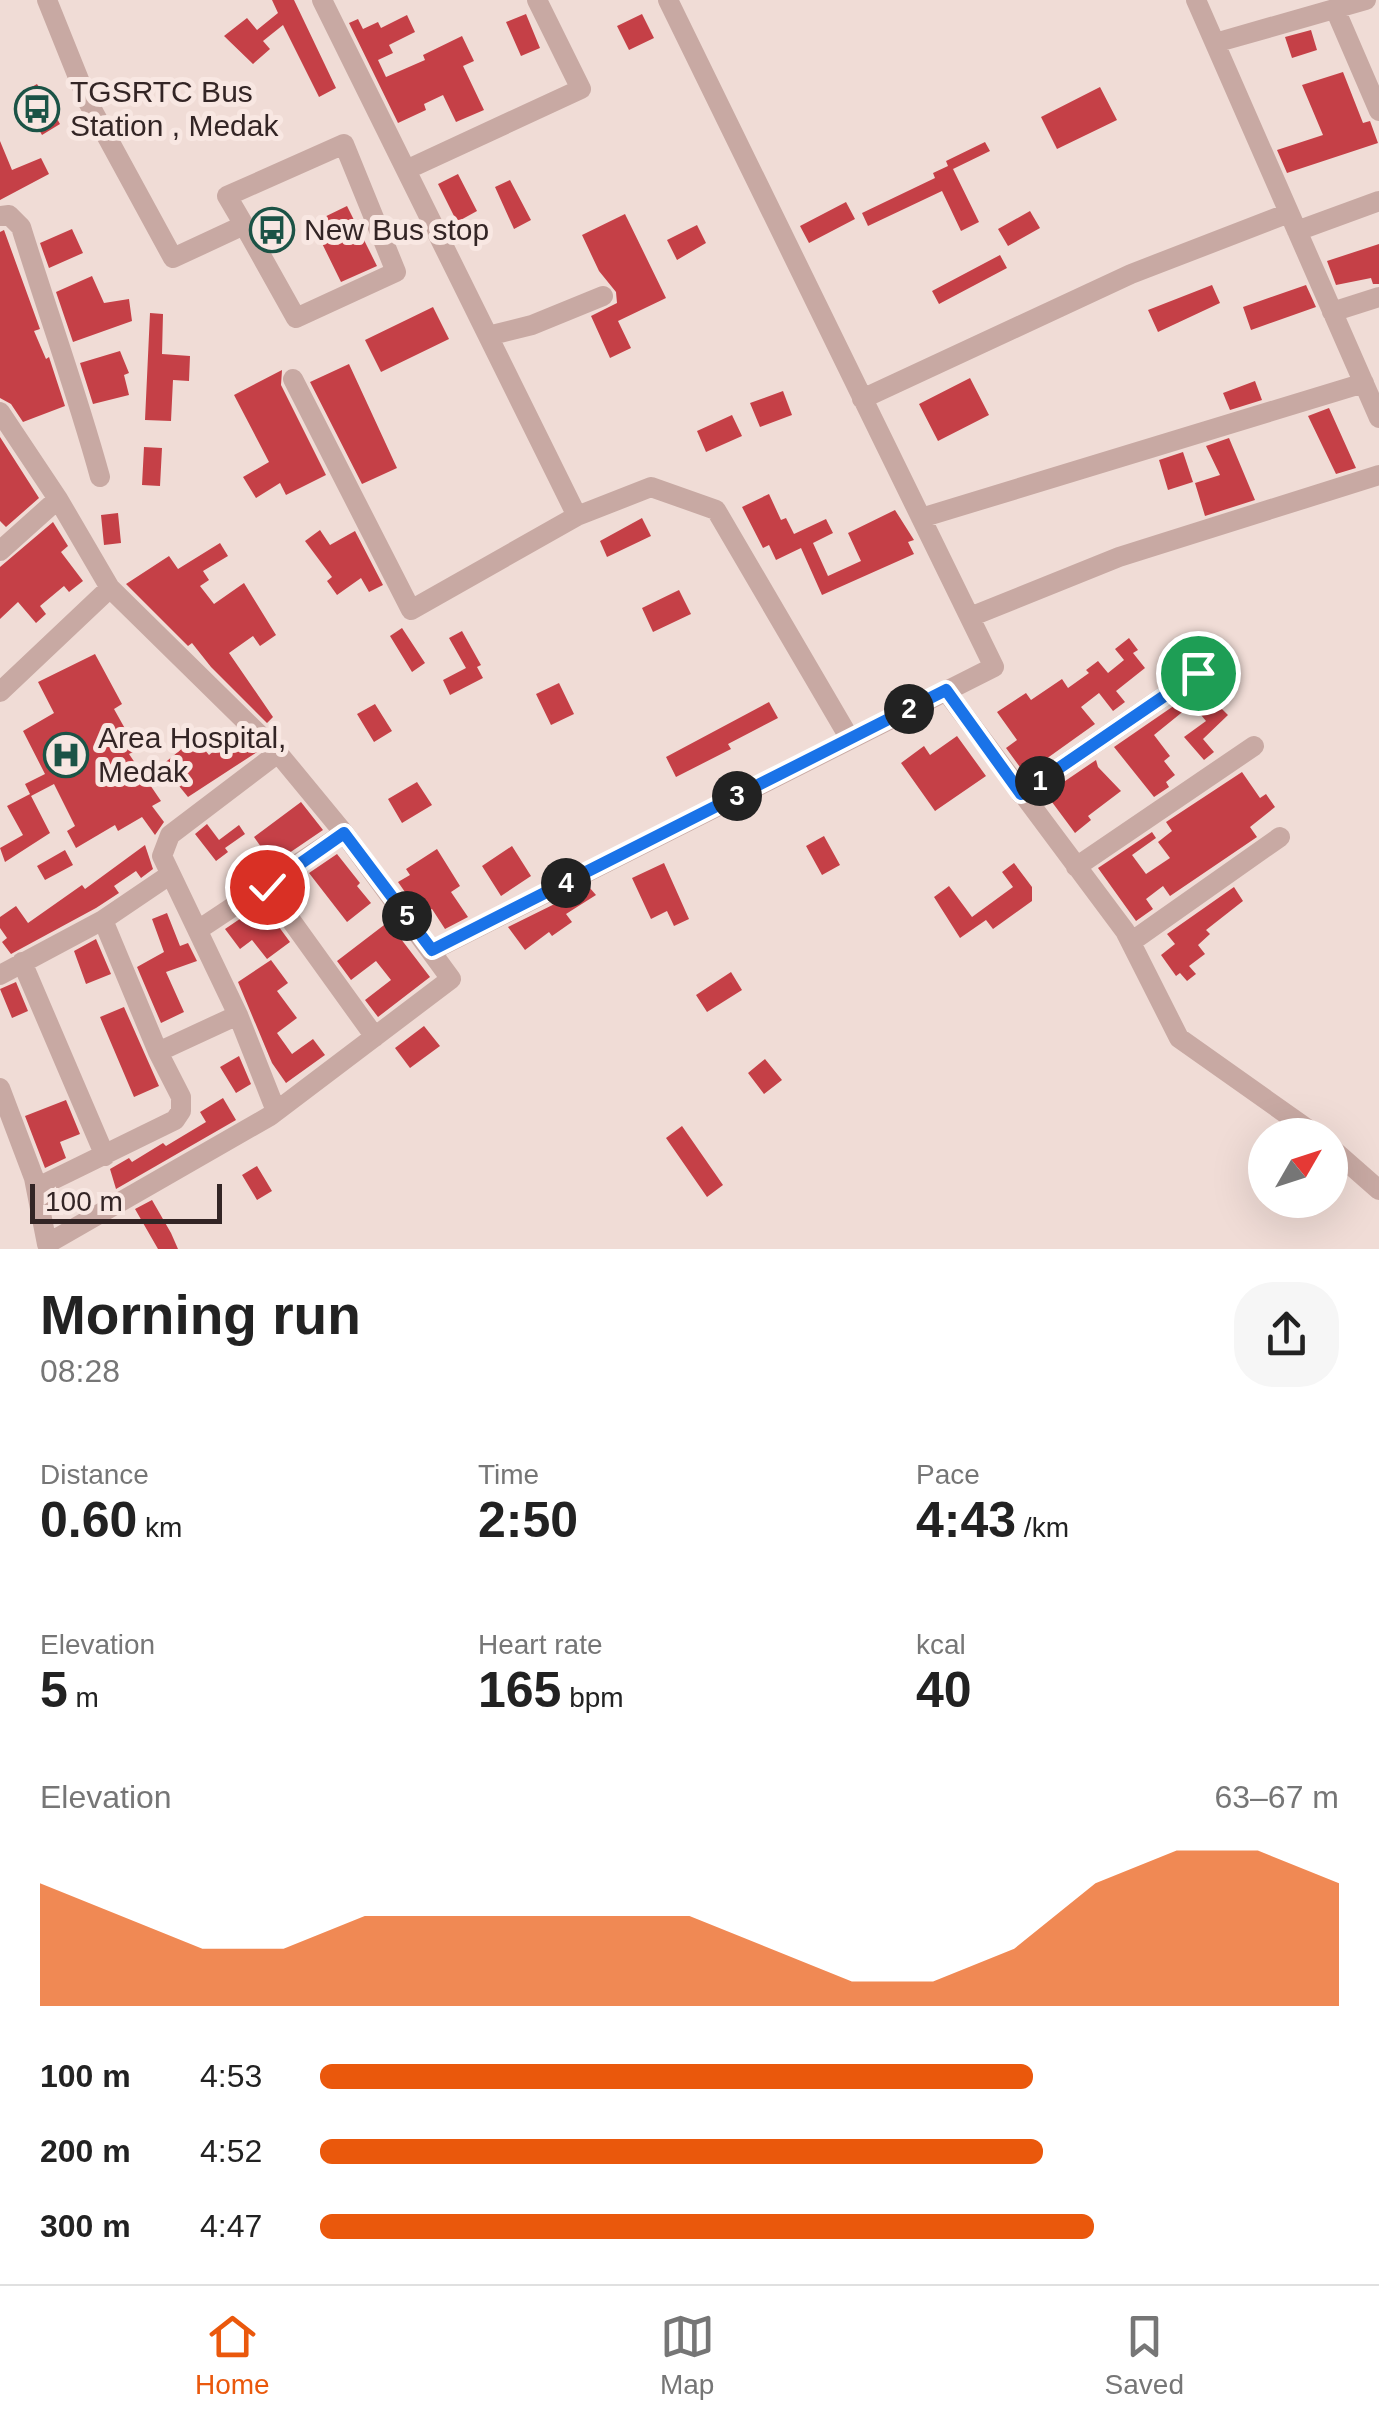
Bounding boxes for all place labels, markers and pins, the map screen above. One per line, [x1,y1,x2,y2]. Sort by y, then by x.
place label: TGSRTC Bus Station , Medak [70,75,279,142]
bus stop icon: TGSRTC Bus Station , Medak [14,86,60,132]
bus stop icon: New Bus stop [249,207,295,253]
place label: New Bus stop [304,213,489,246]
pin [1156,631,1241,716]
pin: 2 [884,684,934,734]
place label: Area Hospital, Medak [98,721,286,788]
hospital icon: Area Hospital, Medak [43,732,89,778]
pin: 1 [1015,756,1065,806]
pin: 3 [712,771,762,821]
pin [225,845,310,930]
pin: 4 [541,858,591,908]
pin: 5 [382,891,432,941]

